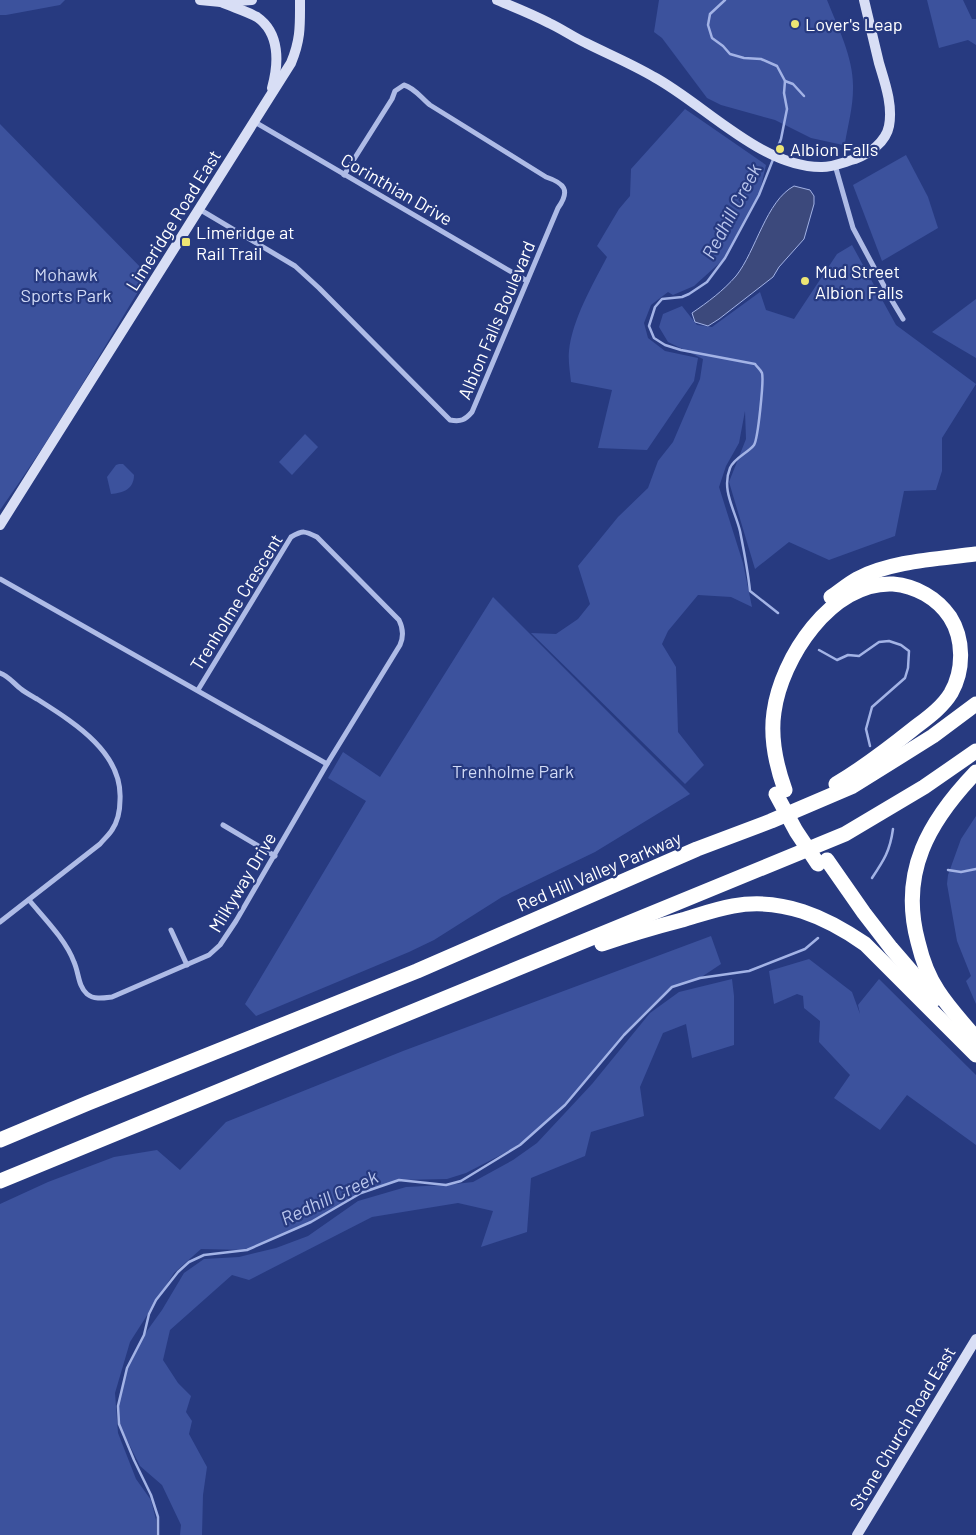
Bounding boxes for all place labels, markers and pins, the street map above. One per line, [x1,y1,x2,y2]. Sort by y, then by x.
place label: Lover's Leap [805,13,903,35]
marker: Lover's Leap [789,18,801,30]
place label: Albion Falls [790,138,878,160]
marker: Albion Falls [774,143,786,155]
place label: Limeridge at Rail Trail [196,221,295,264]
marker: Limeridge at Rail Trail [180,236,192,248]
place label: Mud Street Albion Falls [815,260,903,303]
marker: Mud Street Albion Falls [799,275,811,287]

